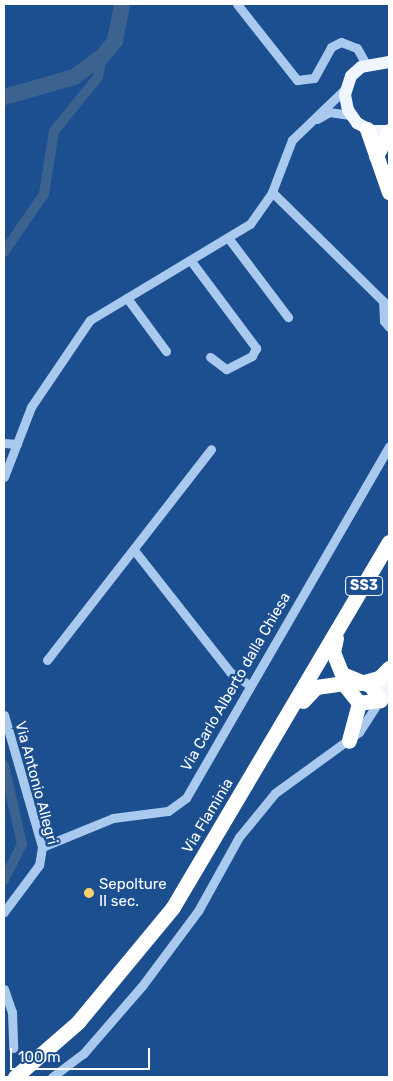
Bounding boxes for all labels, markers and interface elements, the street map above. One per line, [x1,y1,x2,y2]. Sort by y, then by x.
road number: SS3 [344,574,384,598]
street label: Via Carlo Alberto dalla Chiesa [177,589,295,775]
street label: Via Antonio Allegri [11,719,61,847]
street label: Via Flaminia [179,775,237,857]
place label: Sepolture II sec. [99,875,167,910]
marker: Sepolture II sec. [83,887,95,899]
scale bar [12,1038,152,1070]
text: 100 m [18,1048,60,1066]

